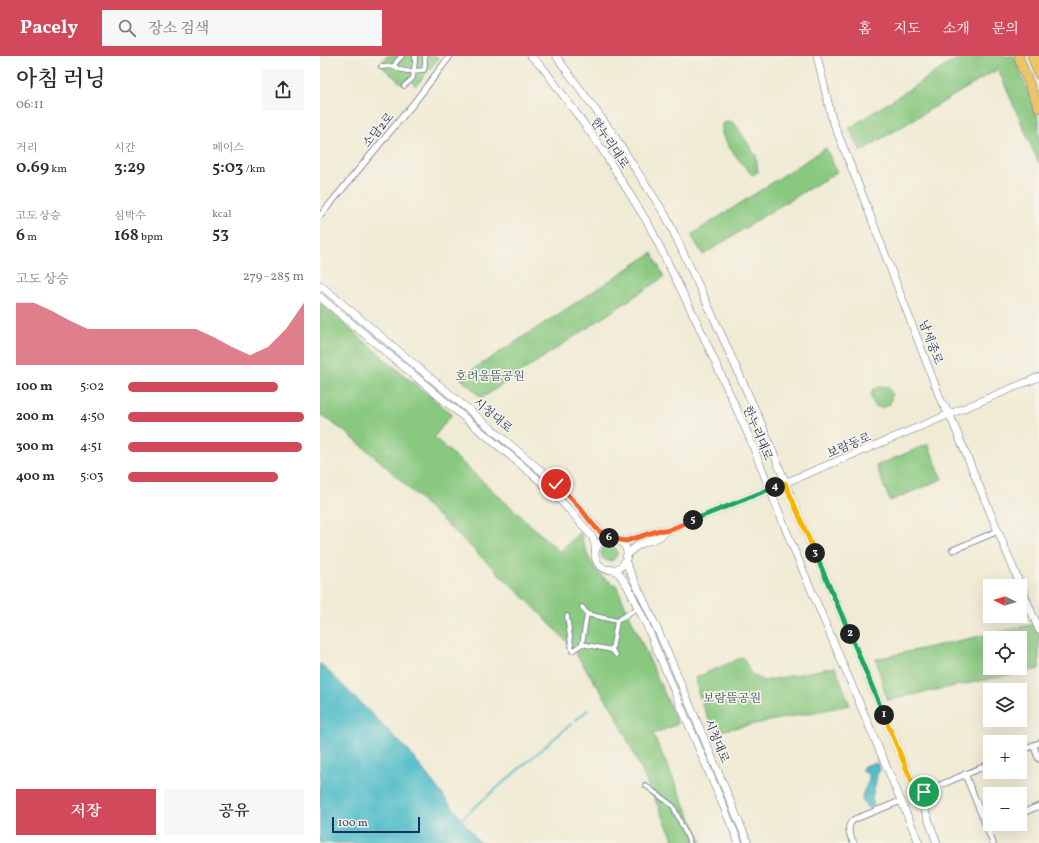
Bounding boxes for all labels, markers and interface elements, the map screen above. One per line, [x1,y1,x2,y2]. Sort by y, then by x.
search box [102,10,382,46]
text: Pacely [20,15,78,41]
icon: search [116,17,138,39]
text: 장소 검색 [148,19,209,40]
text: 홈 [858,20,872,39]
text: 지도 [894,20,921,39]
text: 소개 [943,20,970,39]
text: 문의 [992,20,1019,39]
text: 아침 러닝 [16,65,105,96]
button: share [262,69,304,111]
text: 06:11 [16,96,44,114]
street label: 소담2로 [359,109,398,152]
street label: 한누리대로 [586,115,632,172]
text: 거리 [16,141,37,156]
text: 시간 [114,141,135,156]
text: 페이스 [212,141,244,156]
text: 0.69 [16,156,49,179]
text: 3:29 [114,156,145,179]
text: 5:03 [212,156,243,179]
text: km [49,162,67,177]
text: /km [243,162,265,177]
text: kcal [212,207,232,222]
text: 고도 상승 [16,209,61,224]
text: 심박수 [114,209,146,224]
text: 53 [212,222,229,245]
text: 6 [16,224,25,247]
text: 168 [114,224,139,247]
text: m [25,230,37,245]
text: bpm [139,230,163,245]
text: 279–285 m [243,268,304,286]
text: 고도 상승 [16,271,69,289]
street label: 남세종로 [914,318,946,367]
park label: 호려울뜰공원 [455,369,525,385]
text: 100 m [16,378,53,396]
text: 5:02 [80,378,104,396]
street label: 시청대로 [469,395,516,437]
street label: 한누리대로 [738,404,776,464]
text: 200 m [16,408,54,426]
text: 4:50 [80,408,105,426]
street label: 보람동로 [825,429,874,462]
text: 300 m [16,438,54,456]
text: 4:51 [80,438,102,456]
pin [539,467,573,501]
text: 400 m [16,468,55,486]
text: 5:03 [80,468,103,486]
icon: check [545,473,567,495]
pin: 4 [765,477,785,497]
text: 4 [772,479,778,494]
pin: 5 [683,510,703,530]
text: 5 [690,512,696,527]
pin: 6 [599,528,619,548]
text: 6 [606,530,612,545]
pin: 3 [805,543,825,563]
text: 3 [812,545,818,560]
north arrow [983,579,1027,623]
map controls [983,579,1027,831]
pin: 2 [840,624,860,644]
text: 2 [847,626,853,641]
button: locate [983,631,1027,675]
button: layers [983,683,1027,727]
park label: 보람뜰공원 [703,691,761,707]
pin: 1 [874,705,894,725]
text: 1 [882,707,886,722]
street label: 시청대로 [700,717,733,766]
button: + [983,735,1027,779]
pin [907,775,941,809]
icon: arrive [913,781,935,803]
button: − [983,787,1027,831]
button: 저장 [16,789,156,835]
button: 공유 [164,789,304,835]
scale bar [332,815,420,834]
text: 100 m [338,816,368,831]

